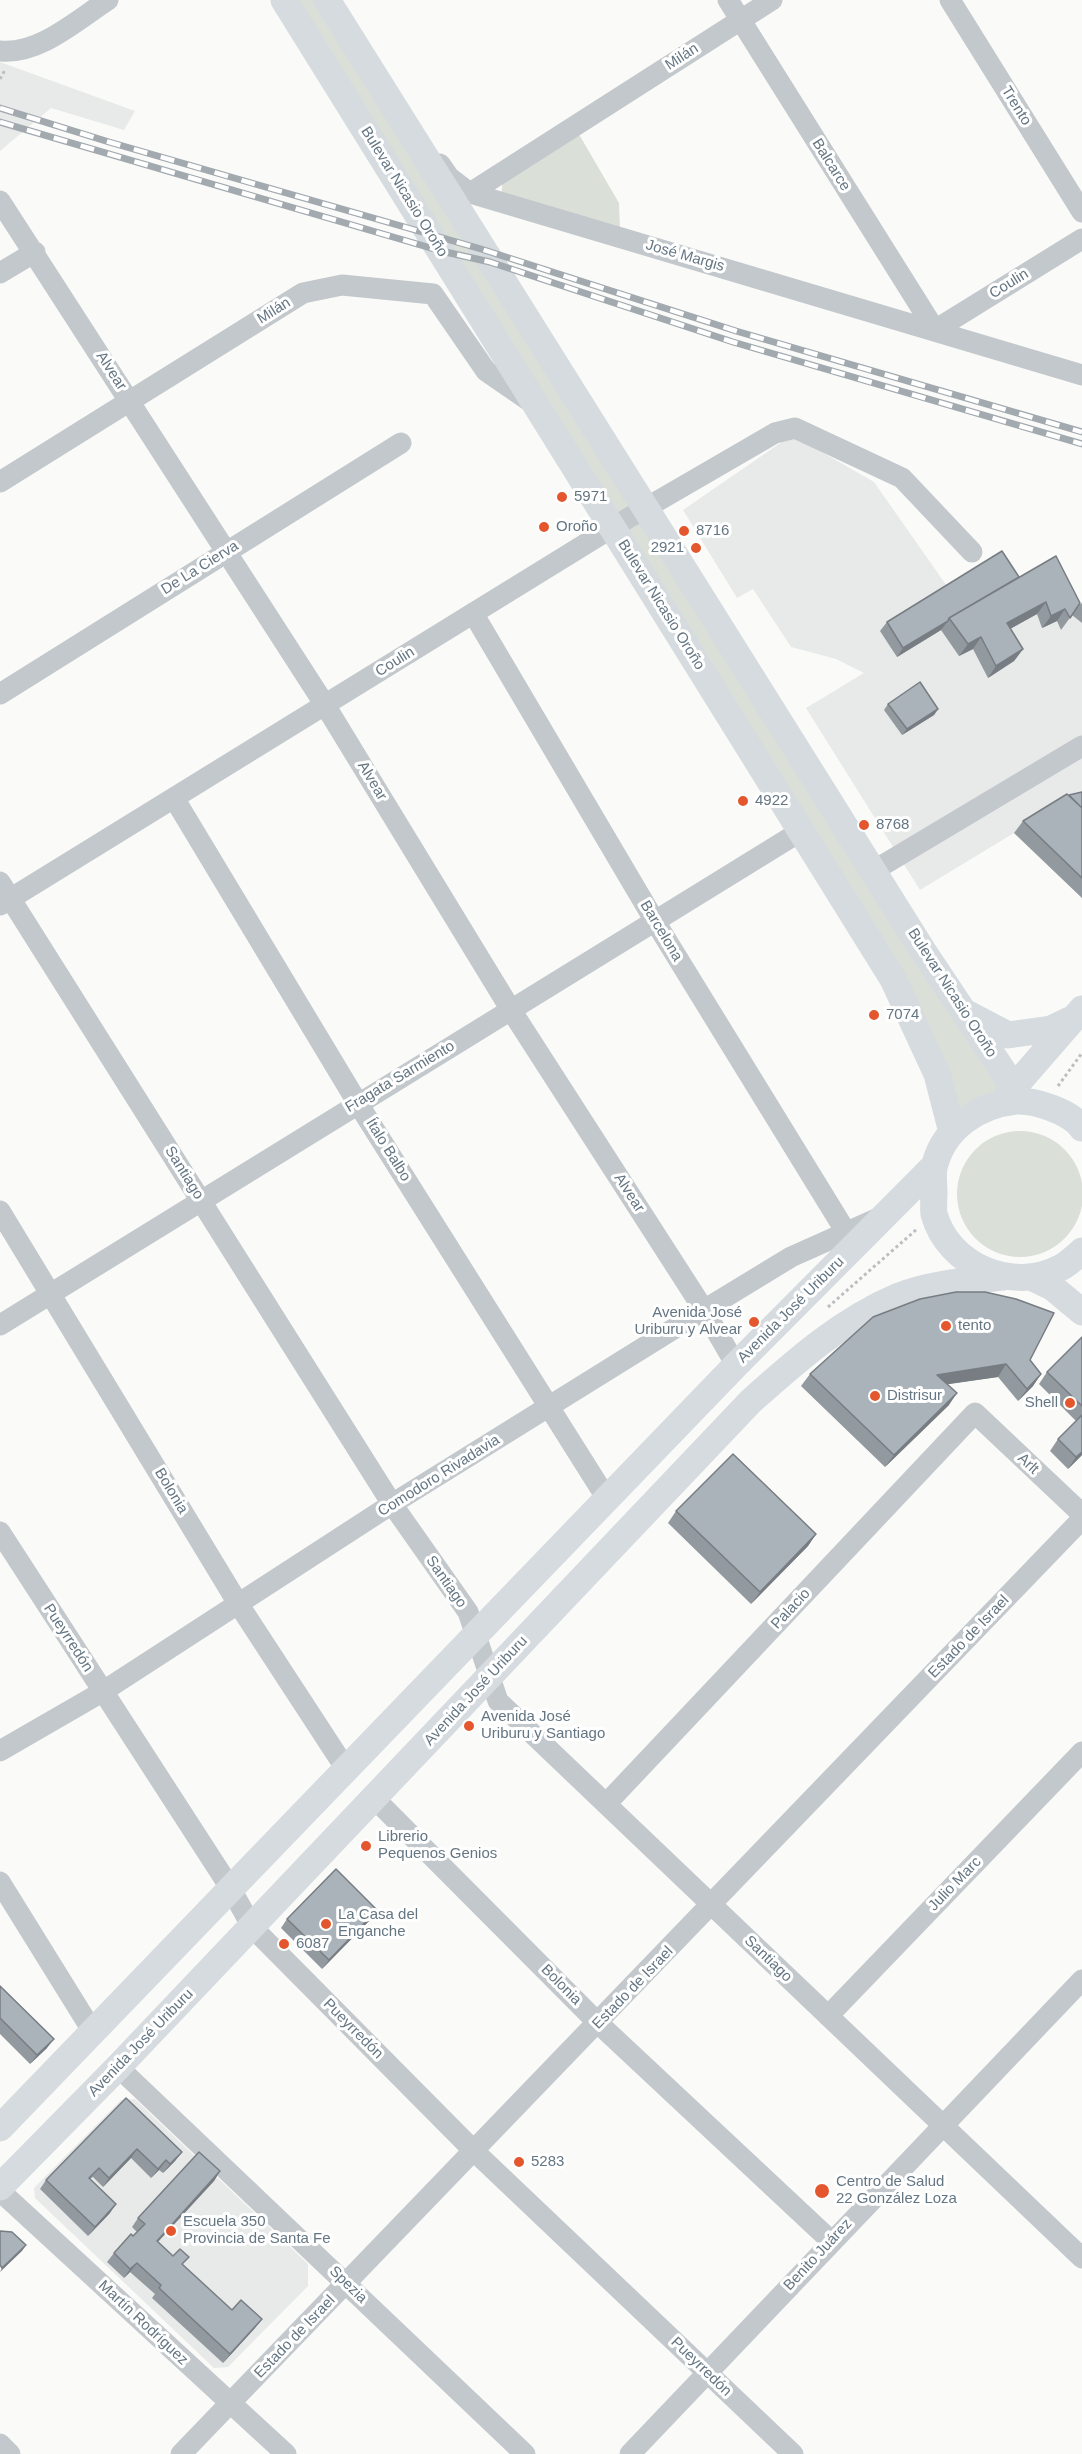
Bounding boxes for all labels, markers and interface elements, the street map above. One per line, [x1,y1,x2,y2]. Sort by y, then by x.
street label: Milán [662,40,702,74]
street label: Trento [997,83,1035,129]
street label: Bulevar Nicasio Oroño [357,124,451,260]
street label: Balcarce [808,135,854,195]
street label: José Margis [644,236,726,276]
street label: Coulin [986,265,1032,303]
street label: Milán [254,294,294,328]
street label: Alvear [92,348,130,394]
place label: 5971 [574,488,607,506]
marker: 5971 [555,490,569,504]
place label: Oroño [556,518,598,536]
marker: Oroño [537,520,551,534]
place label: 8716 [696,522,729,540]
marker: 8716 [677,524,691,538]
street label: De La Cierva [158,537,242,599]
street label: Bulevar Nicasio Oroño [614,537,708,673]
place label: 2921 [651,539,684,557]
marker: 2921 [689,541,703,555]
street label: Coulin [372,643,418,681]
street label: Alvear [353,758,391,804]
place label: 4922 [755,792,788,810]
marker: 4922 [736,794,750,808]
place label: 8768 [876,816,909,834]
marker: 8768 [857,818,871,832]
street label: Barcelona [636,897,686,965]
street label: Bulevar Nicasio Oroño [904,925,1000,1061]
place label: 7074 [886,1006,919,1024]
marker: 7074 [867,1008,881,1022]
street label: Fragata Sarmiento [342,1037,458,1117]
street label: Ítalo Balbo [362,1115,414,1185]
street label: Santiago [161,1143,207,1203]
street label: Alvear [610,1170,648,1216]
street label: Avenida José Uriburu [734,1253,848,1367]
place label: Avenida José Uriburu y Alvear [634,1304,742,1339]
marker: Avenida José Uriburu y Alvear [747,1315,761,1329]
place label: tento [958,1317,991,1335]
marker: tento [939,1319,953,1333]
place label: Distrisur [887,1387,942,1405]
marker: Distrisur [868,1389,882,1403]
place label: Shell [1025,1394,1058,1412]
marker: Shell [1063,1396,1077,1410]
street label: Comodoro Rivadavia [375,1431,503,1521]
street label: Arlt [1014,1450,1042,1478]
street label: Bolonia [150,1465,192,1517]
street label: Santiago [422,1553,470,1611]
street label: Palacio [768,1585,814,1633]
street label: Estado de Israel [925,1592,1013,1682]
street label: Pueyrredón [39,1601,97,1675]
street label: Avenida José Uriburu [421,1633,531,1749]
place label: Avenida José Uriburu y Santiago [481,1708,605,1743]
marker: Avenida José Uriburu y Santiago [462,1719,476,1733]
place label: Librerio Pequenos Genios [378,1828,497,1863]
marker: Librerio Pequenos Genios [359,1839,373,1853]
street label: Julio Marc [925,1853,985,1915]
place label: La Casa del Enganche [338,1906,418,1941]
marker: La Casa del Enganche [319,1917,333,1931]
street label: Santiago [740,1932,796,1986]
place label: 6087 [296,1935,329,1953]
marker: 6087 [277,1937,291,1951]
street label: Estado de Israel [589,1943,677,2033]
street label: Bolonia [537,1961,585,2009]
street label: Avenida José Uriburu [85,1985,197,2101]
street label: Pueyrredón [319,1995,387,2063]
place label: 5283 [531,2153,564,2171]
marker: 5283 [512,2155,526,2169]
place label: Centro de Salud 22 González Loza [836,2173,957,2208]
marker: Centro de Salud 22 González Loza [813,2182,831,2200]
place label: Escuela 350 Provincia de Santa Fe [183,2213,331,2248]
street label: Benito Juárez [780,2215,856,2295]
marker: Escuela 350 Provincia de Santa Fe [164,2224,178,2238]
street label: Spezia [325,2263,371,2307]
street label: Martín Rodríguez [94,2277,192,2369]
street label: Estado de Israel [251,2292,339,2382]
street label: Pueyrredón [667,2334,735,2400]

